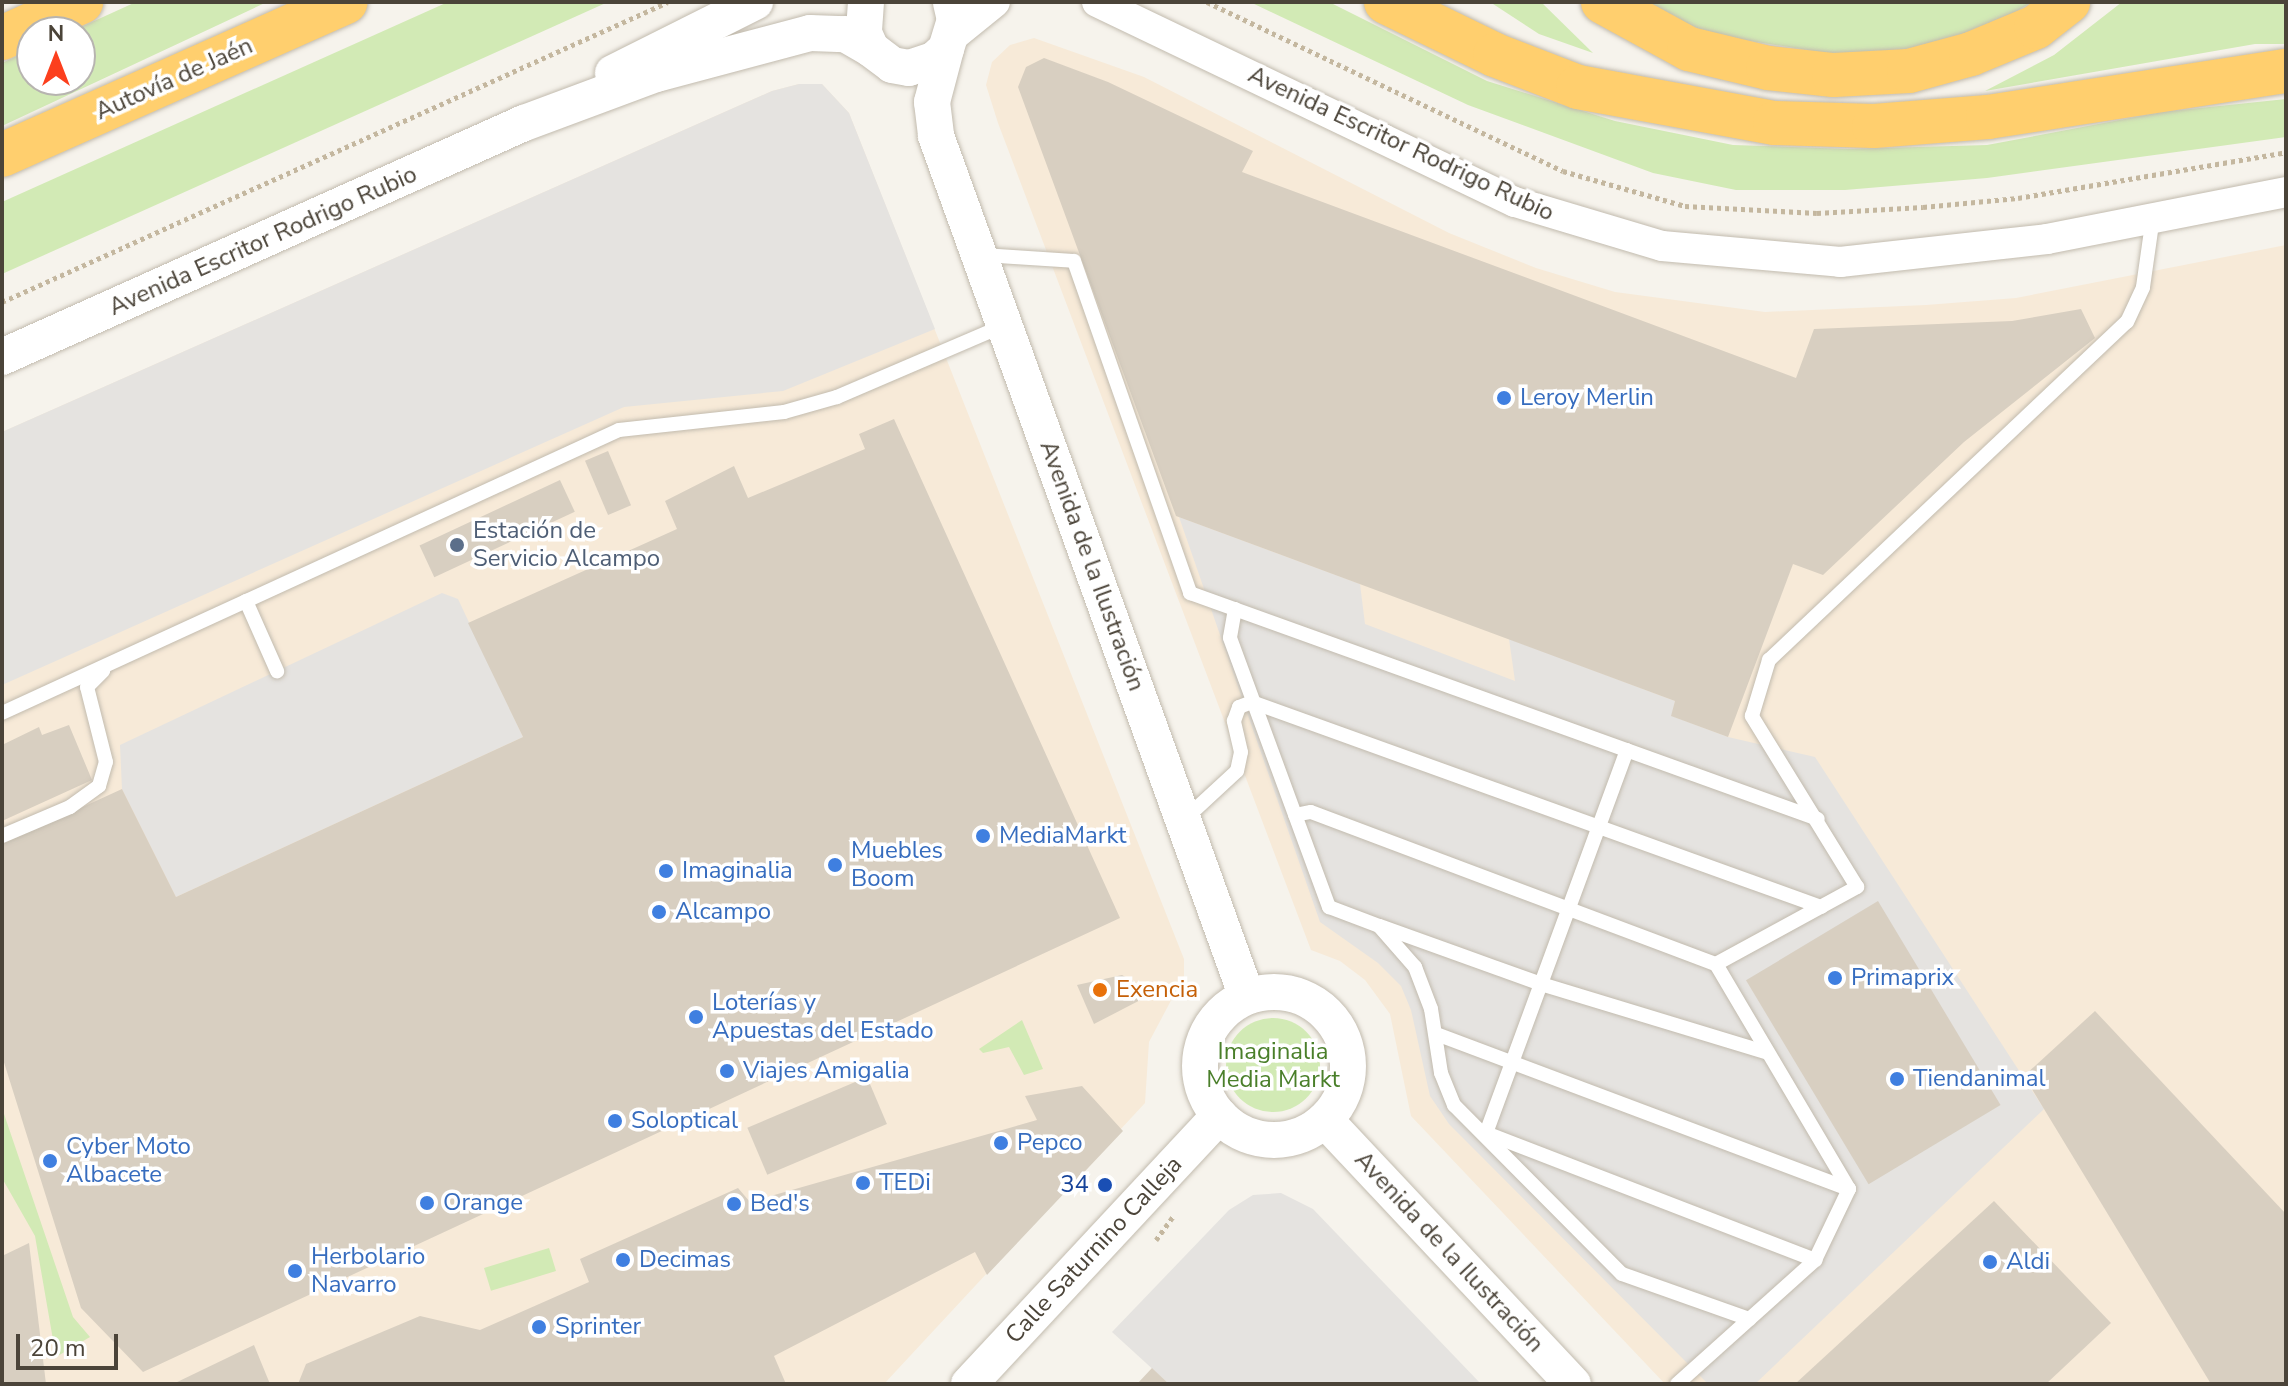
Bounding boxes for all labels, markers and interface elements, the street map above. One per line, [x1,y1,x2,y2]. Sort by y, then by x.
north arrow [16,16,96,96]
text: N [48,19,64,49]
street label: Autovía de Jaén [91,31,257,127]
street label: Avenida Escritor Rodrigo Rubio [1243,60,1559,228]
street label: Avenida Escritor Rodrigo Rubio [104,160,422,322]
place label: Leroy Merlin [1520,384,1654,412]
marker: Leroy Merlin [1495,389,1513,407]
street label: Avenida de la Ilustración [1033,437,1151,695]
place label: Estación de Servicio Alcampo [473,517,660,573]
marker: Estación de Servicio Alcampo [448,536,466,554]
place label: MediaMarkt [999,822,1127,850]
marker: MediaMarkt [974,827,992,845]
place label: Muebles Boom [851,837,943,893]
marker: Muebles Boom [826,856,844,874]
place label: Imaginalia [682,857,793,885]
marker: Imaginalia [657,862,675,880]
place label: Alcampo [675,898,771,926]
marker: Alcampo [650,903,668,921]
place label: Primaprix [1851,964,1954,992]
marker: Primaprix [1826,969,1844,987]
place label: Exencia [1116,976,1198,1004]
marker: Exencia [1091,981,1109,999]
place label: Loterías y Apuestas del Estado [712,989,934,1045]
marker: Loterías y Apuestas del Estado [687,1008,705,1026]
park label: Imaginalia Media Markt [1206,1038,1340,1094]
place label: Viajes Amigalia [743,1057,910,1085]
marker: Viajes Amigalia [718,1062,736,1080]
place label: Tiendanimal [1913,1065,2046,1093]
marker: Tiendanimal [1888,1070,1906,1088]
place label: Soloptical [631,1107,738,1135]
marker: Soloptical [606,1112,624,1130]
place label: Pepco [1017,1129,1083,1157]
place label: Cyber Moto Albacete [66,1133,191,1189]
marker: Pepco [992,1134,1010,1152]
street label: Avenida de la Ilustración [1348,1146,1550,1358]
street label: Calle Saturnino Calleja [1000,1150,1188,1350]
marker: Cyber Moto Albacete [41,1152,59,1170]
place label: TEDi [879,1169,931,1197]
place label: 34 [1060,1171,1089,1199]
marker: TEDi [854,1174,872,1192]
marker: 34 [1096,1176,1114,1194]
place label: Orange [443,1189,523,1217]
place label: Bed's [750,1190,810,1218]
marker: Orange [418,1194,436,1212]
marker: Bed's [725,1195,743,1213]
place label: Herbolario Navarro [311,1243,425,1299]
place label: Decimas [639,1246,731,1274]
place label: Aldi [2006,1248,2050,1276]
marker: Decimas [614,1251,632,1269]
marker: Aldi [1981,1253,1999,1271]
marker: Herbolario Navarro [286,1262,304,1280]
place label: Sprinter [555,1313,641,1341]
scale bar [20,1318,122,1368]
marker: Sprinter [530,1318,548,1336]
text: 20 m [30,1332,86,1364]

